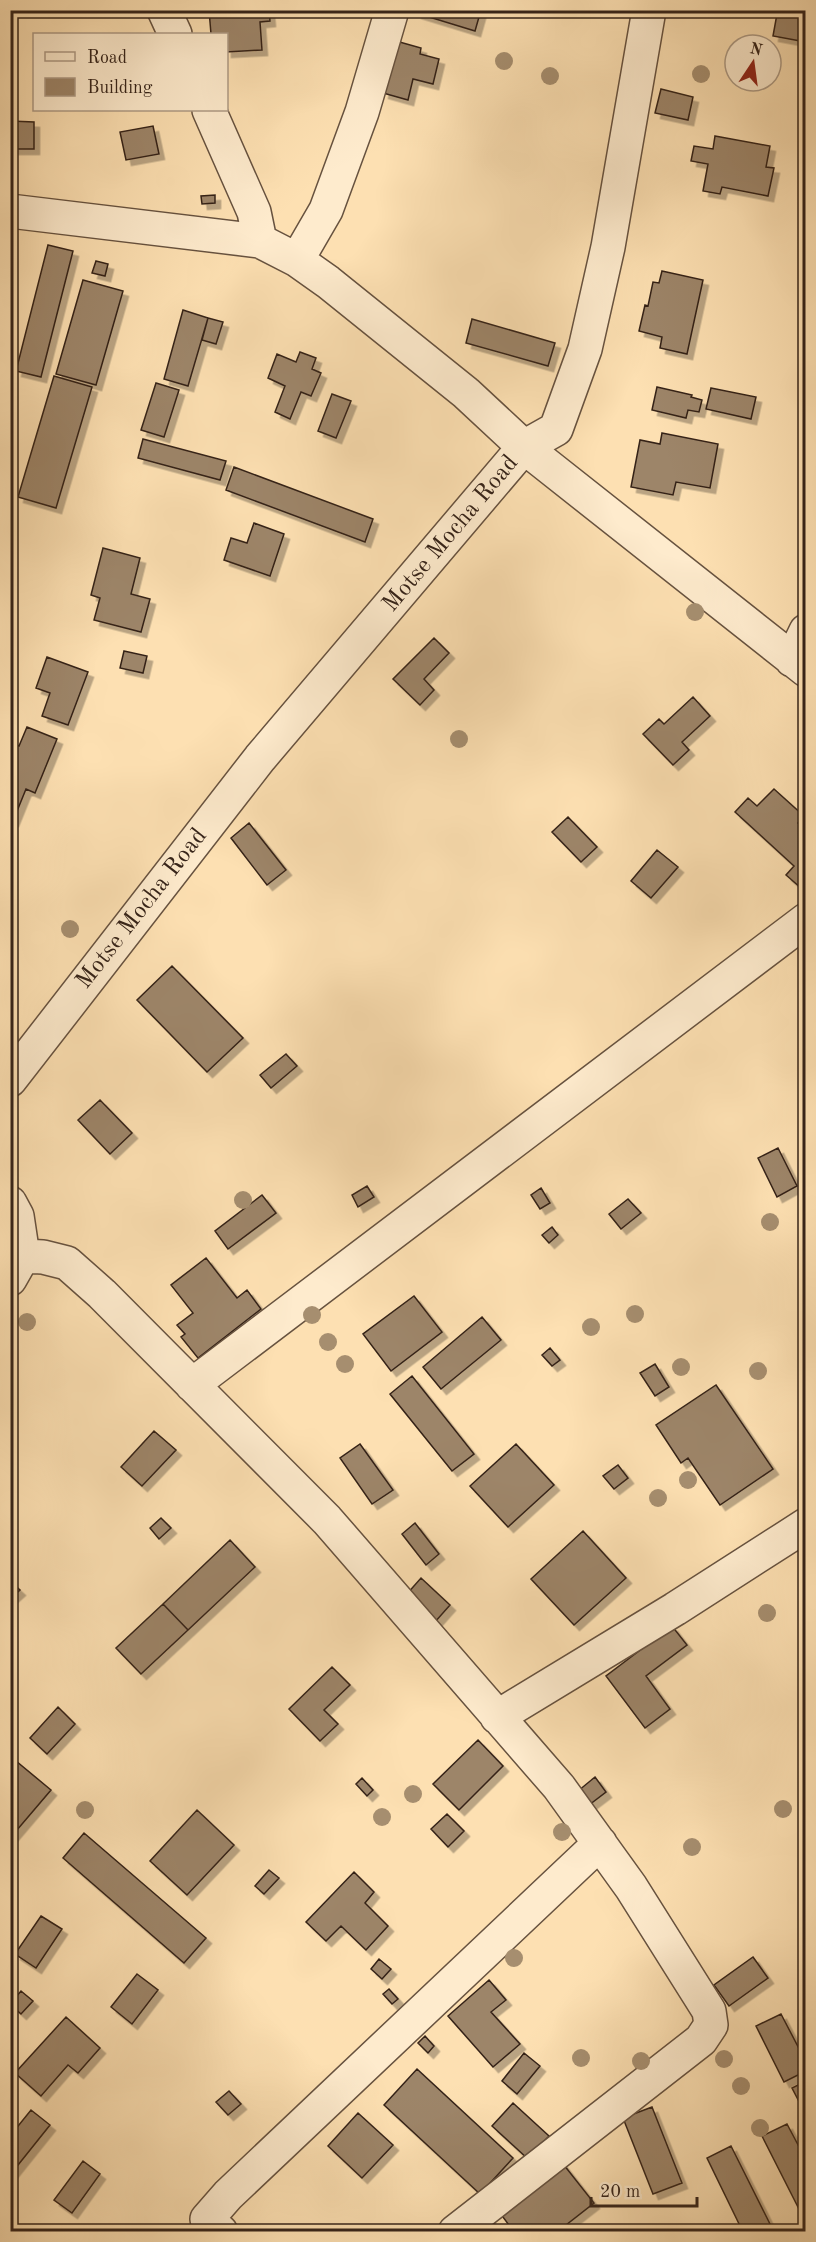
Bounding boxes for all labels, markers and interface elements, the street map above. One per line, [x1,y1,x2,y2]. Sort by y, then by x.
legend [33,33,228,111]
north arrow [723,33,783,93]
text: N [748,41,764,60]
text: Road [87,49,127,67]
text: Building [87,79,153,97]
street label: Motse Mocha Road [379,451,523,617]
street label: Motse Mocha Road [72,824,212,994]
scale bar [591,2170,698,2208]
text: 20 m [600,2183,640,2201]

